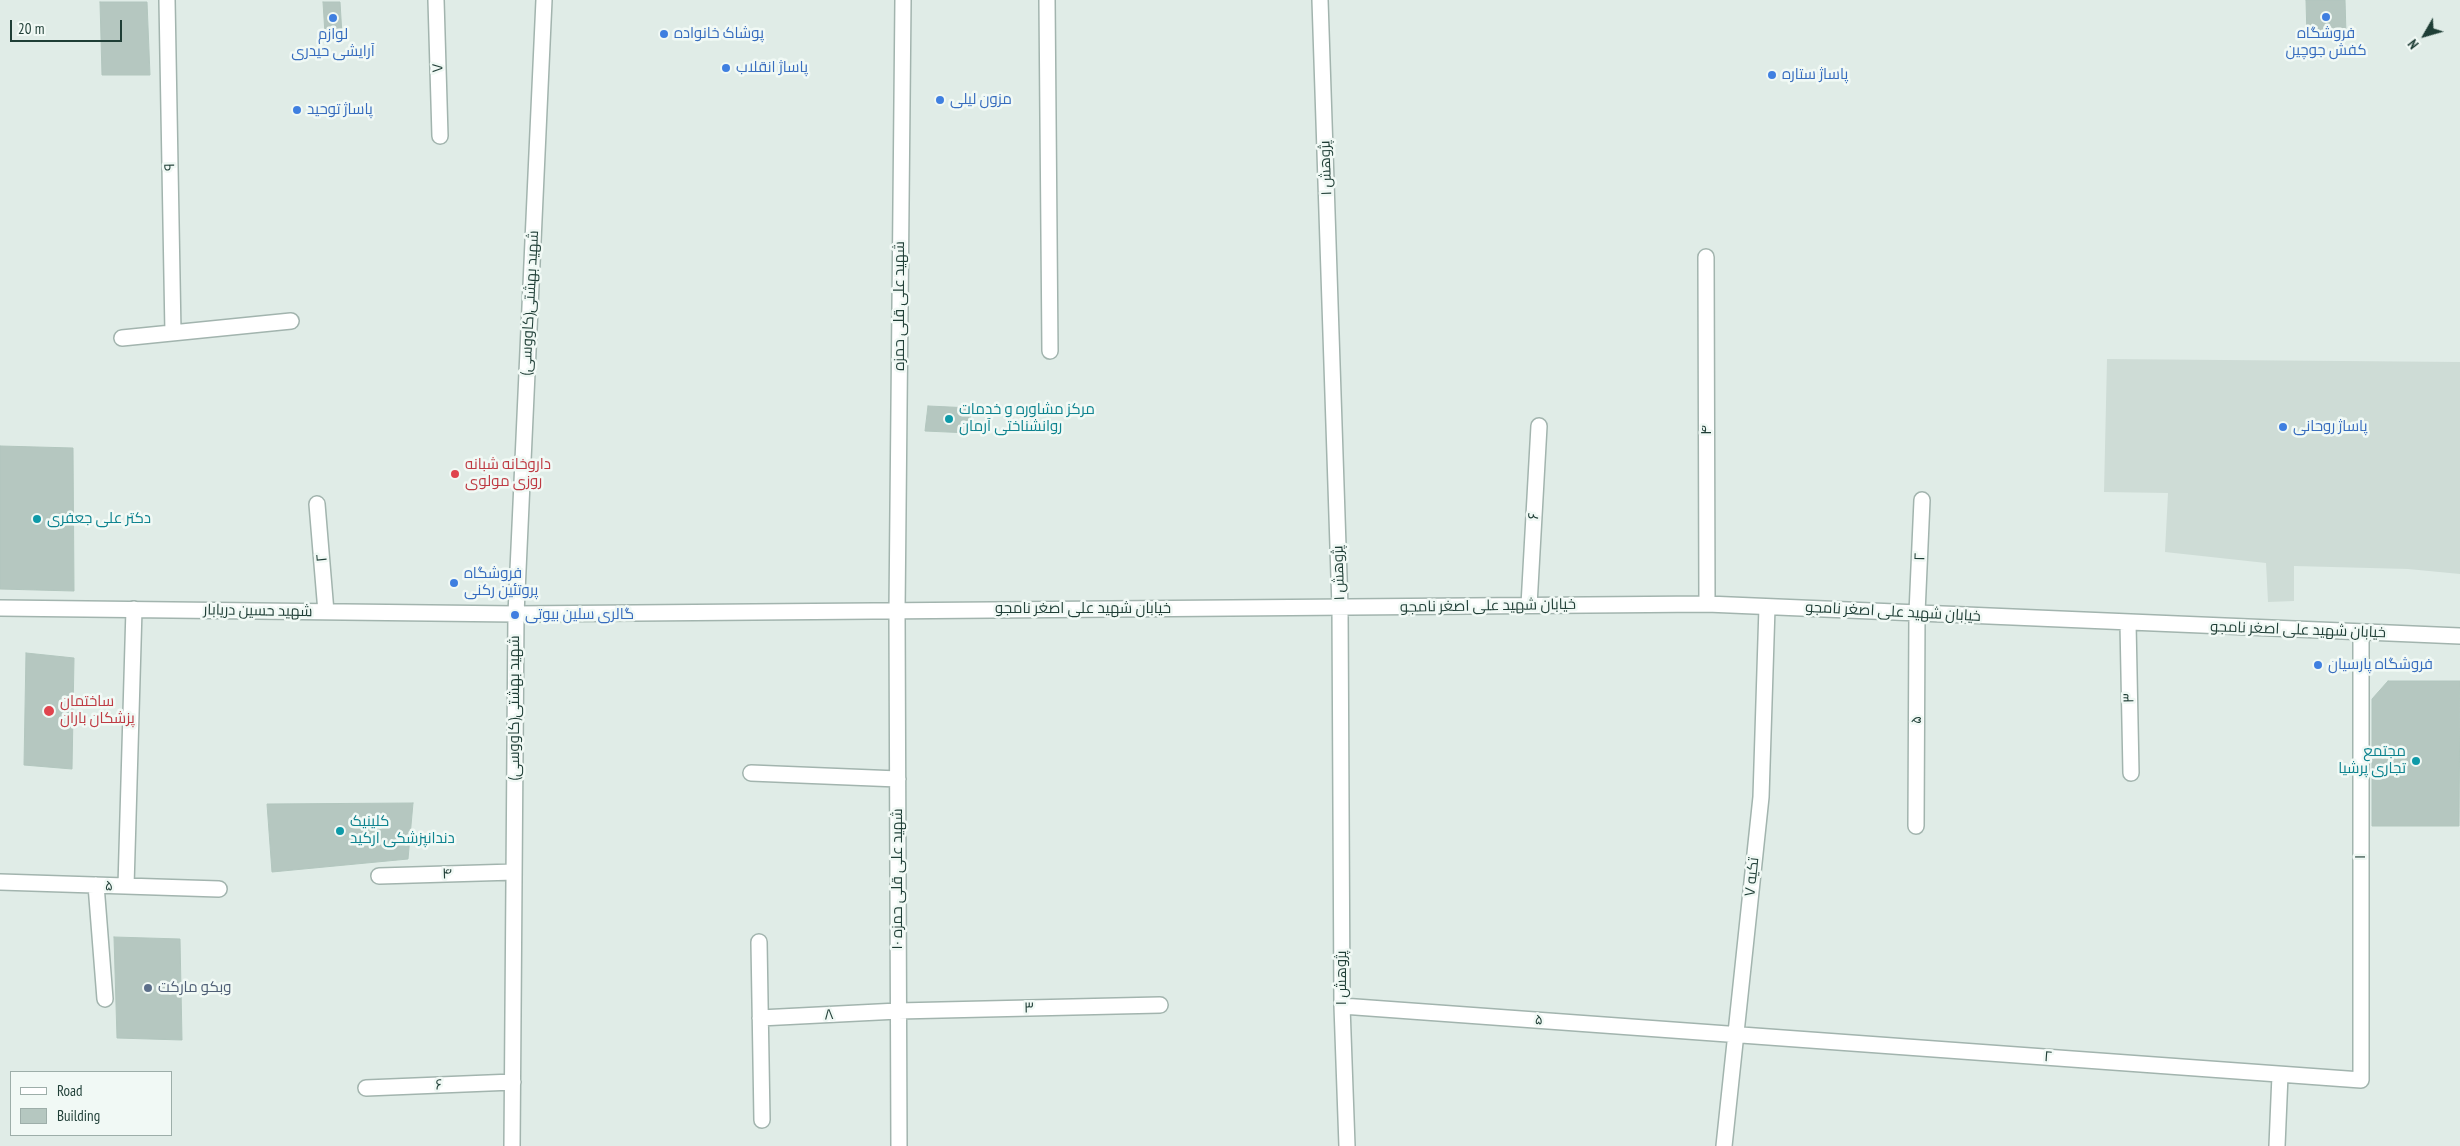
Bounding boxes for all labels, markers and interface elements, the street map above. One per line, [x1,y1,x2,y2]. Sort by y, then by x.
scale bar [12,10,125,42]
north arrow [2400,10,2450,60]
marker: فروشگاه کفش جوچین [2320,11,2332,23]
marker: لوازم آرایشی حیدری [327,12,339,24]
text: 20 m [18,19,44,38]
place label: پوشاک خانواده [674,25,764,43]
place label: فروشگاه کفش جوچین [2285,25,2367,60]
place label: لوازم آرایشی حیدری [291,26,375,61]
marker: پوشاک خانواده [658,28,670,40]
text: N [2404,36,2423,53]
place label: پاساژ انقلاب [736,59,808,77]
marker: پاساژ انقلاب [720,62,732,74]
street label: ۷ [429,63,447,73]
place label: پاساژ ستاره [1782,66,1848,84]
marker: پاساژ ستاره [1766,69,1778,81]
place label: مزون لیلی [950,91,1012,109]
marker: مزون لیلی [934,94,946,106]
place label: پاساژ توحید [307,101,373,119]
marker: پاساژ توحید [291,104,303,116]
street label: پژوهش ۱ [1316,140,1336,196]
street label: ۹ [161,163,179,171]
street label: شهید بهشتی(کاووسی) [517,230,543,376]
street label: شهید علی قلی حمزه [891,241,909,371]
place label: مرکز مشاوره و خدمات روانشناختی آرمان [959,401,1095,436]
marker: مرکز مشاوره و خدمات روانشناختی آرمان [943,413,955,425]
place label: پاساژ روحانی [2293,418,2368,436]
marker: پاساژ روحانی [2277,421,2289,433]
street label: ۴ [1698,425,1716,435]
place label: داروخانه شبانه روزی مولوی [465,456,551,491]
marker: داروخانه شبانه روزی مولوی [449,468,461,480]
place label: دکتر علی جعفری [47,510,151,528]
street label: ۶ [1525,512,1543,520]
marker: دکتر علی جعفری [31,513,43,525]
street label: پژوهش ۱ [1329,545,1349,601]
street label: ۲ [313,553,331,563]
street label: ۲ [1911,553,1929,561]
place label: فروشگاه پروتئین رکنی [464,565,538,600]
marker: فروشگاه پروتئین رکنی [448,577,460,589]
street label: خیابان شهید علی اصغر نامجو [1400,595,1576,617]
street label: خیابان شهید علی اصغر نامجو [1805,598,1981,626]
street label: خیابان شهید علی اصغر نامجو [995,600,1171,618]
street label: شهید حسین دریابار [203,601,313,621]
place label: گالری سلین بیوتی [525,606,634,624]
marker: گالری سلین بیوتی [509,609,521,621]
street label: خیابان شهید علی اصغر نامجو [2210,618,2386,642]
street label: شهید بهشتی(کاووسی) [506,635,524,781]
place label: فروشگاه پارسیان [2328,656,2433,674]
marker: فروشگاه پارسیان [2312,659,2324,671]
place label: ساختمان پزشکان باران [60,693,135,728]
street label: ۳ [2120,693,2138,703]
marker: ساختمان پزشکان باران [42,704,56,718]
street label: ۵ [1908,716,1926,724]
place label: مجتمع تجاری پرشیا [2338,743,2406,778]
marker: مجتمع تجاری پرشیا [2410,755,2422,767]
street label: شهید علی قلی حمزه ۱۰ [889,808,907,950]
place label: کلینیک دندانپزشکی ارکید [350,813,455,848]
marker: کلینیک دندانپزشکی ارکید [334,825,346,837]
street label: ۱ [2352,855,2370,859]
street label: تکیه ۷ [1741,856,1763,898]
street label: ۴ [442,865,452,883]
street label: ۵ [105,877,113,895]
street label: پژوهش ۱ [1333,950,1351,1006]
place label: وبکو مارکت [158,979,232,997]
marker: وبکو مارکت [142,982,154,994]
street label: ۳ [1024,999,1034,1017]
street label: ۸ [824,1006,834,1024]
street label: ۵ [1534,1011,1544,1029]
street label: ۲ [2043,1048,2053,1066]
legend [10,1071,172,1136]
street label: ۶ [435,1076,443,1094]
text: Road [57,1081,83,1100]
text: Building [57,1106,100,1125]

